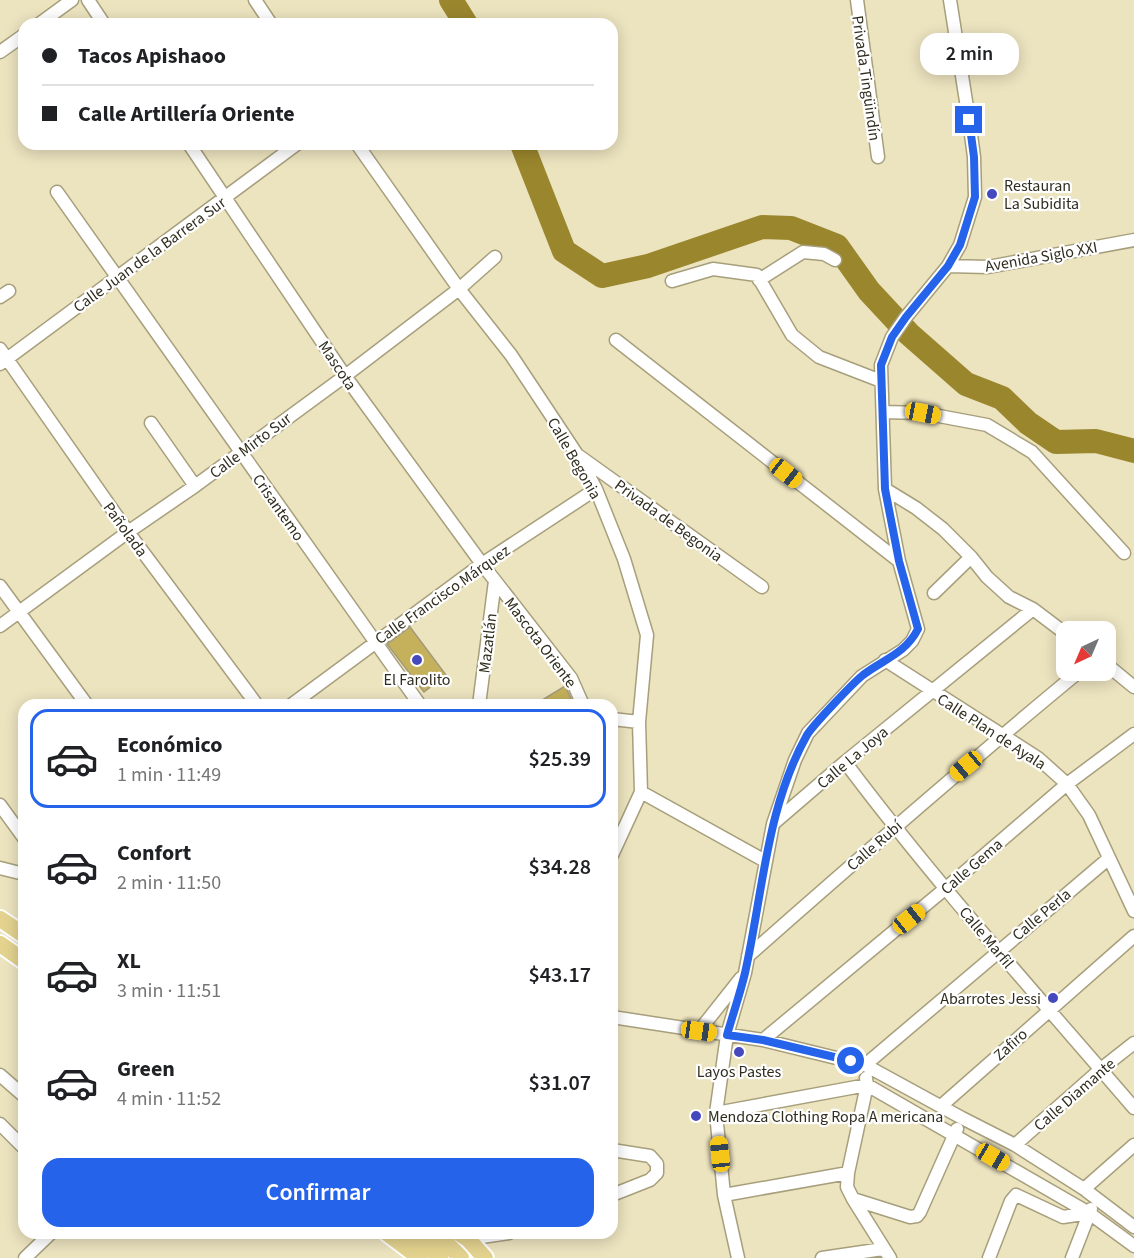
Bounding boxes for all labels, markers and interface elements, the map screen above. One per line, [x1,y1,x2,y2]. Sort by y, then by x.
street label: Privada Tingüindín [846,14,886,142]
callout: 2 min [920,33,1018,75]
text: Tacos Apishaoo [78,40,226,72]
text: 2 min [946,40,993,68]
text: Calle Artillería Oriente [78,98,295,130]
route end [955,106,982,133]
place label: Restauran La Subidita [1004,175,1079,215]
marker: Restauran La Subidita [985,187,999,201]
street label: Calle Juan de la Barrera Sur [69,192,231,318]
street label: Avenida Siglo XXI [983,236,1099,278]
street label: Mascota [313,337,362,394]
car [904,401,942,425]
street label: Calle Mirto Sur [205,407,297,484]
street label: Calle Begonia [542,414,606,503]
car [766,455,806,491]
street label: Crisantemo [247,470,309,546]
street label: Privada de Begonia [610,474,727,567]
street label: Pañolada [98,498,153,562]
street label: Calle Francisco Márquez [371,540,515,650]
street label: Mascota Oriente [499,593,582,692]
street label: Mazatlán [473,612,503,674]
north arrow [1056,621,1116,681]
map controls [1056,621,1116,681]
marker: El Farolito [410,653,424,667]
place label: El Farolito [383,669,451,691]
street label: Calle Plan de Ayala [933,688,1050,775]
street label: Calle La Joya [812,721,893,794]
text: Económico [117,729,222,761]
icon: car [45,732,99,786]
text: $25.39 [529,743,591,775]
car [946,748,986,784]
text: 1 min · 11:49 [117,761,221,789]
street label: Calle Rubí [842,815,908,876]
street label: Calle Gema [936,834,1007,900]
text: Confort [117,837,191,869]
icon: car [45,840,99,894]
text: $34.28 [529,851,591,883]
text: 2 min · 11:50 [117,869,221,897]
street label: Calle Perla [1007,884,1076,946]
car [889,901,929,937]
street label: Calle Marfil [954,902,1019,973]
text: XL [117,945,141,977]
icon: car [45,948,99,1002]
text: $43.17 [529,959,591,991]
text: 3 min · 11:51 [117,977,221,1005]
place label: Abarrotes Jessi [940,988,1041,1010]
marker: Abarrotes Jessi [1046,991,1060,1005]
car [680,1020,718,1042]
street label: Zafiro [989,1023,1033,1066]
marker: Layos Pastes [732,1045,746,1059]
route start [837,1047,864,1074]
text: Green [117,1053,175,1085]
street label: Calle Diamante [1029,1053,1120,1136]
icon: car [45,1056,99,1110]
place label: Layos Pastes [697,1061,782,1083]
text: $31.07 [529,1067,591,1099]
text: 4 min · 11:52 [117,1085,221,1113]
place label: Mendoza Clothing Ropa A mericana [708,1106,943,1128]
marker: Mendoza Clothing Ropa A mericana [689,1109,703,1123]
car [709,1135,731,1173]
car [973,1140,1013,1174]
button: Confirmar [42,1158,594,1227]

